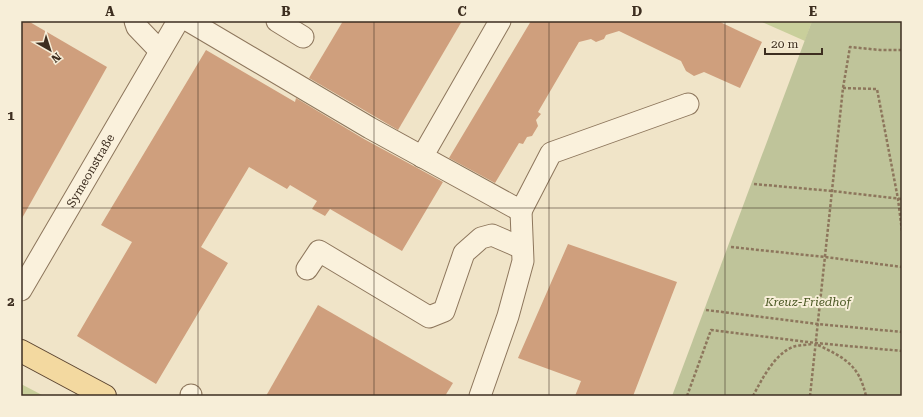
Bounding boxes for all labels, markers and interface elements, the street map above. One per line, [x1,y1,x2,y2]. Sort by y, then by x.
text: A [105,4,115,19]
text: B [281,4,291,19]
text: C [457,4,467,19]
text: D [632,4,642,19]
text: E [809,4,817,19]
north arrow [30,30,70,70]
scale bar [765,30,822,56]
text: 20 m [771,37,798,51]
text: N [48,50,63,65]
text: 1 [7,108,15,123]
street label: Symeonstraße [64,131,118,210]
text: 2 [7,294,15,309]
park label: Kreuz-Friedhof [764,295,853,309]

